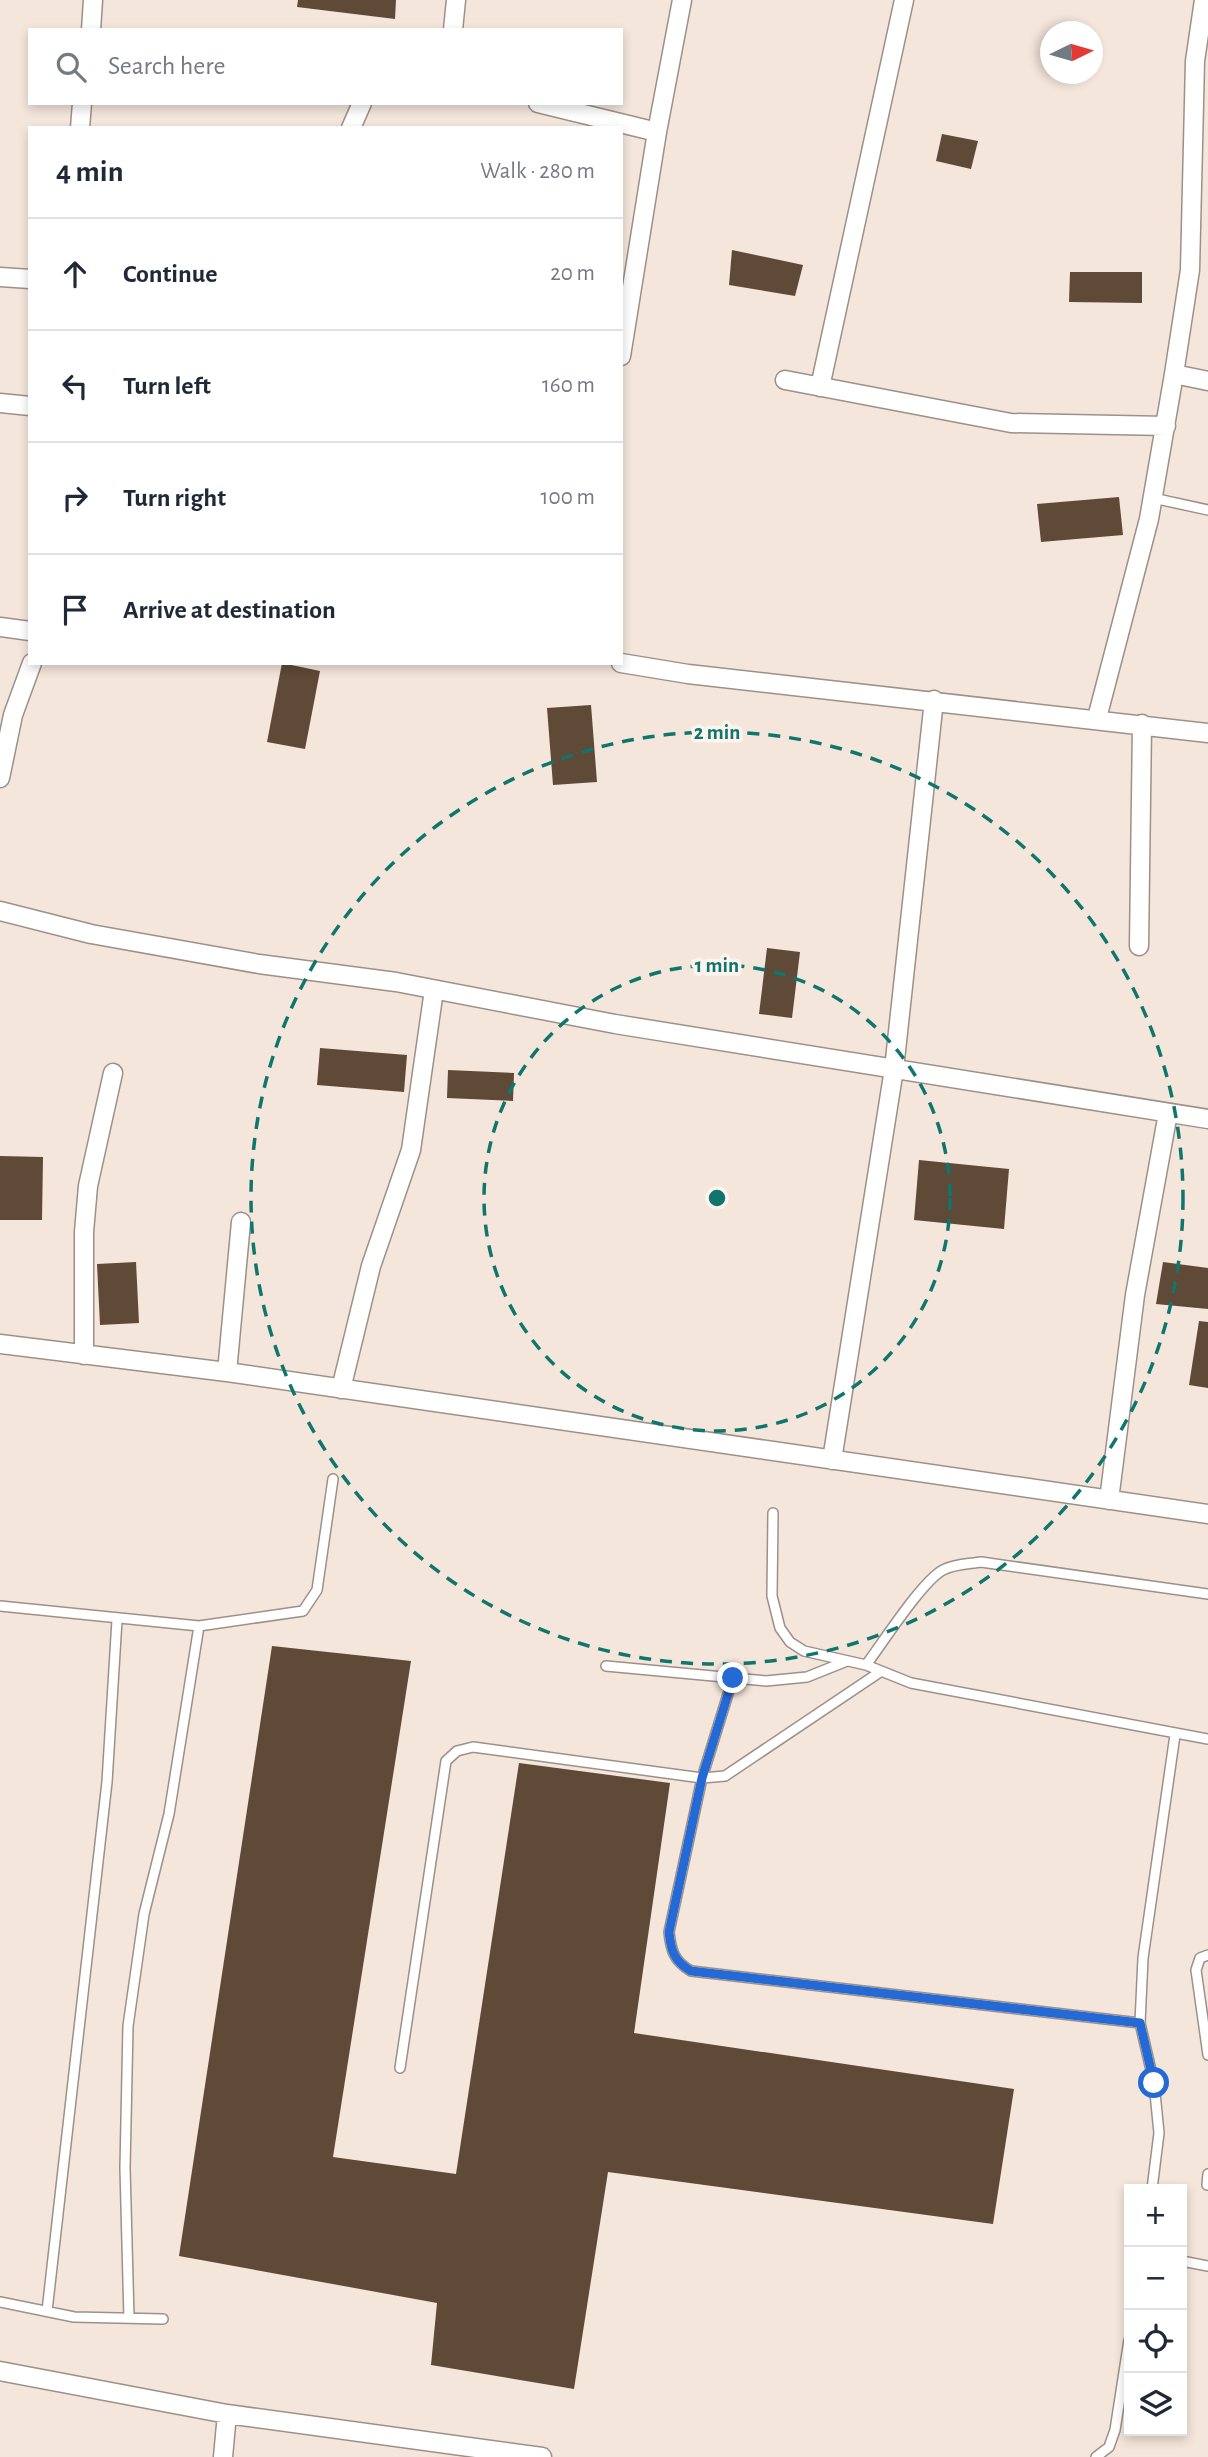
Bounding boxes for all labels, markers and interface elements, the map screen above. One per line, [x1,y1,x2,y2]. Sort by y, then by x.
north arrow [1040,21,1103,84]
search box [28,28,623,105]
icon: search [52,48,90,86]
text: Search here [108,53,226,79]
text: 4 min [56,157,124,187]
text: Walk · 280 m [480,160,595,183]
icon: ahead [56,255,94,293]
text: Continue [123,261,218,287]
text: 20 m [550,262,595,285]
icon: left [56,367,94,405]
text: Turn left [123,373,211,399]
text: 160 m [542,374,595,397]
icon: right [56,479,94,517]
text: Turn right [123,485,226,511]
text: 100 m [541,486,595,509]
icon: arrive [56,591,94,629]
text: Arrive at destination [123,597,336,623]
text: 2 min [694,722,740,743]
text: 1 min [695,955,739,976]
centre of rings [705,1186,729,1210]
route end [717,1662,748,1693]
route start [1138,2067,1169,2098]
map controls [1124,2184,1187,2436]
button: + [1124,2184,1187,2247]
button: − [1124,2247,1187,2310]
button: locate [1124,2310,1187,2373]
button: layers [1124,2373,1187,2436]

